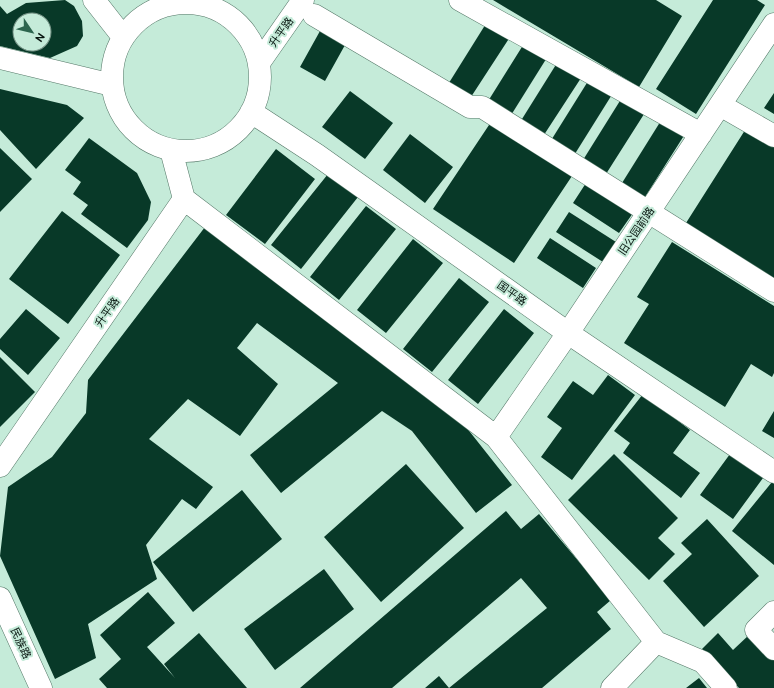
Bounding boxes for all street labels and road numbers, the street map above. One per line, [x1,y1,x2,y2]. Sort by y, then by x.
street label: 升平路 [267,15,295,49]
street label: 旧公园前路 [616,205,656,257]
street label: 国平路 [495,279,529,307]
street label: 升平路 [93,295,121,329]
street label: 民族路 [9,626,33,660]

